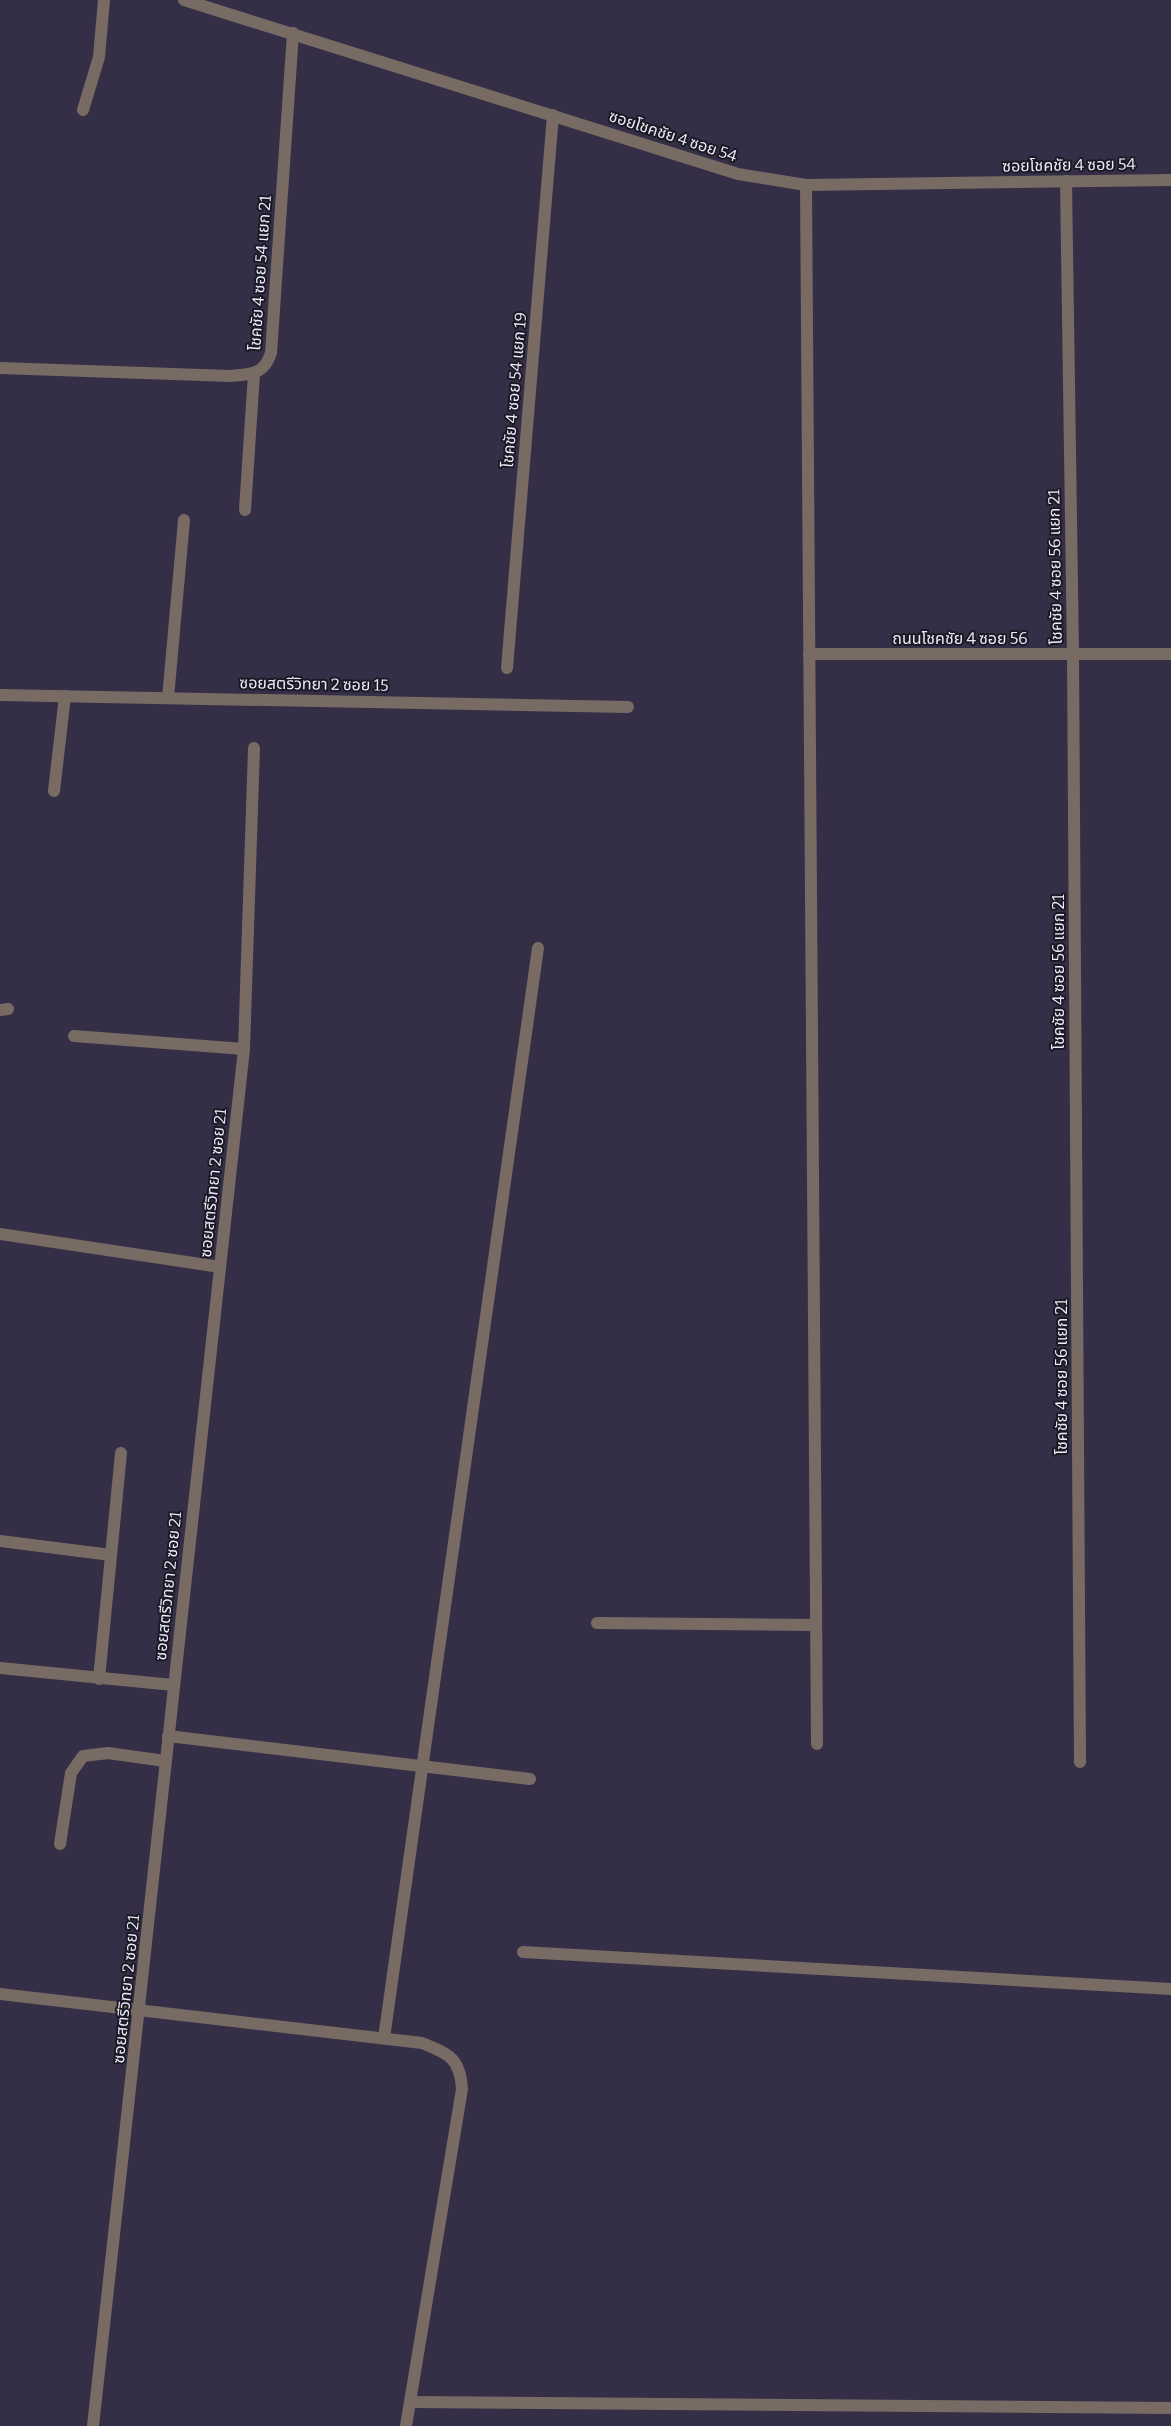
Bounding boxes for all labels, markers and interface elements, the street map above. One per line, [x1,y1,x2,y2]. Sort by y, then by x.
street label: ซอยโชคชัย 4 ซอย 54 [606,106,740,166]
street label: ซอยโชคชัย 4 ซอย 54 [1002,154,1137,176]
street label: โชคชัย 4 ซอย 54 แยก 21 [245,194,275,351]
street label: โชคชัย 4 ซอย 54 แยก 19 [498,311,530,469]
street label: โชคชัย 4 ซอย 56 แยก 21 [1044,489,1066,645]
street label: ถนนโชคชัย 4 ซอย 56 [892,629,1028,648]
street label: ซอยสตรีวิทยา 2 ซอย 15 [239,673,389,695]
street label: โชคชัย 4 ซอย 56 แยก 21 [1049,894,1068,1050]
street label: ซอยสตรีวิทยา 2 ซอย 21 [196,1107,230,1258]
street label: โชคชัย 4 ซอย 56 แยก 21 [1052,1299,1071,1455]
street label: ซอยสตรีวิทยา 2 ซอย 21 [151,1510,185,1661]
street label: ซอยสตรีวิทยา 2 ซอย 21 [109,1913,143,2064]

